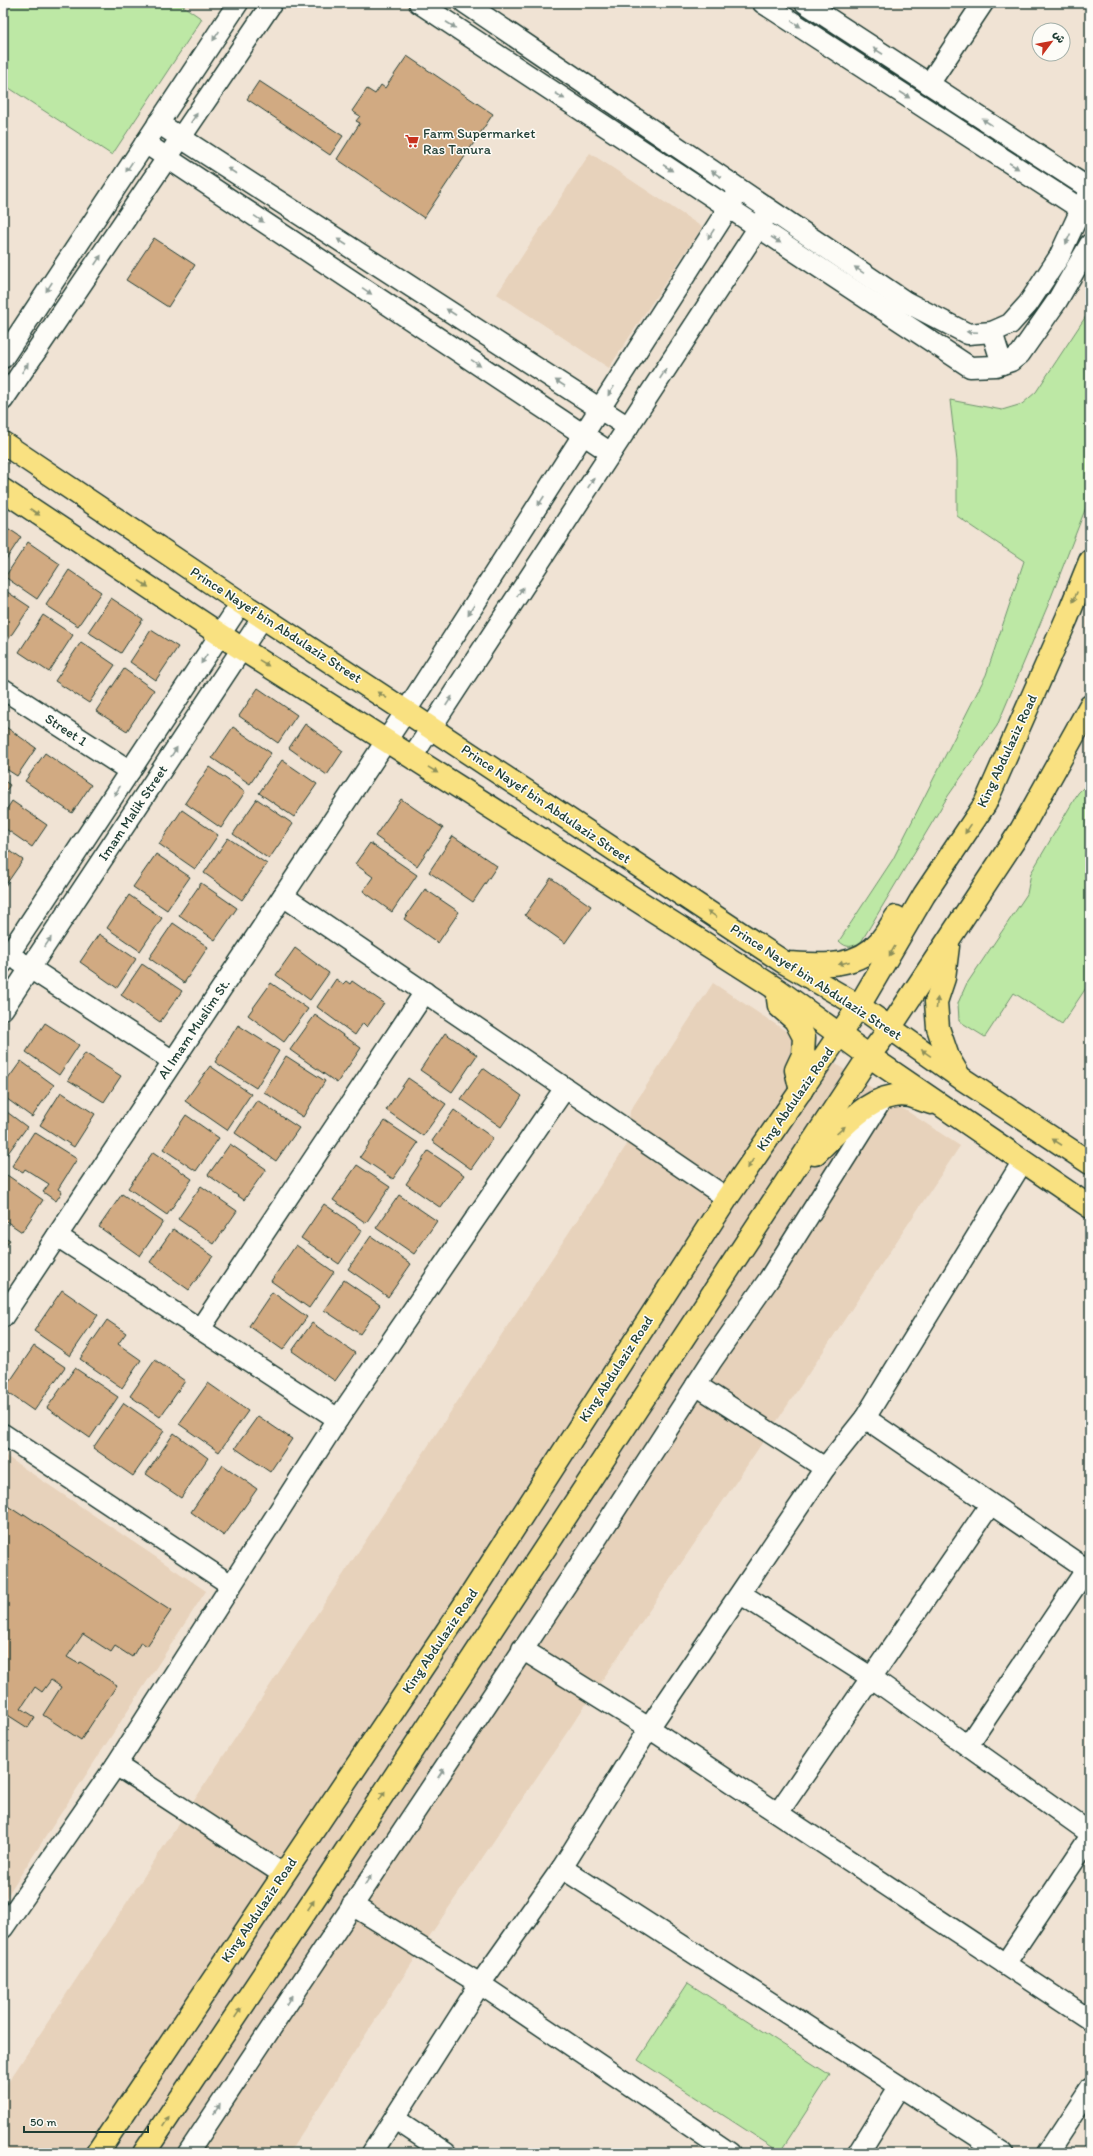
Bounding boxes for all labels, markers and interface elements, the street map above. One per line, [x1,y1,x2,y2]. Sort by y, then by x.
one-way arrow [791,20,801,28]
one-way arrow [445,21,457,28]
north arrow [1031,22,1071,62]
text: ش [1050,28,1068,46]
one-way arrow [212,30,220,41]
one-way arrow [872,47,884,54]
one-way arrow [900,91,910,99]
one-way arrow [554,92,565,100]
one-way arrow [190,113,198,123]
one-way arrow [981,118,993,125]
place label: Farm Supermarket Ras Tanura [423,125,535,158]
supermarket icon: Farm Supermarket Ras Tanura [404,133,420,149]
one-way arrow [125,162,133,173]
one-way arrow [1008,162,1020,169]
one-way arrow [663,164,673,172]
one-way arrow [226,168,238,175]
one-way arrow [711,170,722,178]
one-way arrow [254,215,264,223]
one-way arrow [708,229,715,240]
one-way arrow [1065,233,1071,244]
one-way arrow [771,236,782,243]
one-way arrow [337,238,347,246]
one-way arrow [94,255,102,266]
one-way arrow [854,266,864,274]
one-way arrow [46,282,53,293]
one-way arrow [362,287,372,295]
one-way arrow [446,308,456,316]
one-way arrow [965,329,978,336]
one-way arrow [470,359,481,367]
one-way arrow [21,363,29,373]
one-way arrow [659,369,666,380]
one-way arrow [554,379,566,386]
one-way arrow [607,386,615,396]
one-way arrow [587,478,595,488]
one-way arrow [537,496,545,506]
one-way arrow [30,508,41,515]
street label: Prince Nayef bin Abdulaziz Street [187,563,365,687]
one-way arrow [138,580,149,587]
one-way arrow [516,587,524,597]
one-way arrow [1072,591,1078,603]
one-way arrow [467,605,475,615]
one-way arrow [200,653,207,665]
one-way arrow [259,659,269,667]
one-way arrow [377,691,387,699]
street label: King Abdulaziz Road [973,691,1041,810]
one-way arrow [445,696,453,706]
street label: Street 1 [42,710,91,750]
street label: Prince Nayef bin Abdulaziz Street [458,741,634,867]
one-way arrow [170,747,178,757]
street label: Imam Malik Street [95,762,171,864]
one-way arrow [428,766,438,774]
one-way arrow [113,785,120,797]
one-way arrow [964,824,972,834]
one-way arrow [706,910,717,918]
street label: Prince Nayef bin Abdulaziz Street [727,920,905,1044]
one-way arrow [44,937,52,947]
one-way arrow [888,945,895,957]
one-way arrow [837,960,849,966]
street label: Al Imam Muslim St. [154,976,234,1082]
one-way arrow [934,996,940,1009]
street label: King Abdulaziz Road [753,1043,838,1154]
one-way arrow [921,1049,932,1057]
one-way arrow [836,1125,846,1134]
one-way arrow [1052,1138,1063,1145]
one-way arrow [746,1159,754,1169]
street label: King Abdulaziz Road [575,1312,657,1425]
street label: King Abdulaziz Road [399,1585,482,1697]
one-way arrow [437,1767,445,1778]
one-way arrow [378,1791,386,1801]
street label: King Abdulaziz Road [218,1854,301,1966]
one-way arrow [365,1875,372,1886]
one-way arrow [307,1899,314,1911]
one-way arrow [285,1995,293,2006]
one-way arrow [234,2007,242,2018]
one-way arrow [213,2104,221,2114]
scale bar [24,2108,148,2134]
text: 50 m [30,2115,56,2129]
one-way arrow [162,2115,170,2126]

